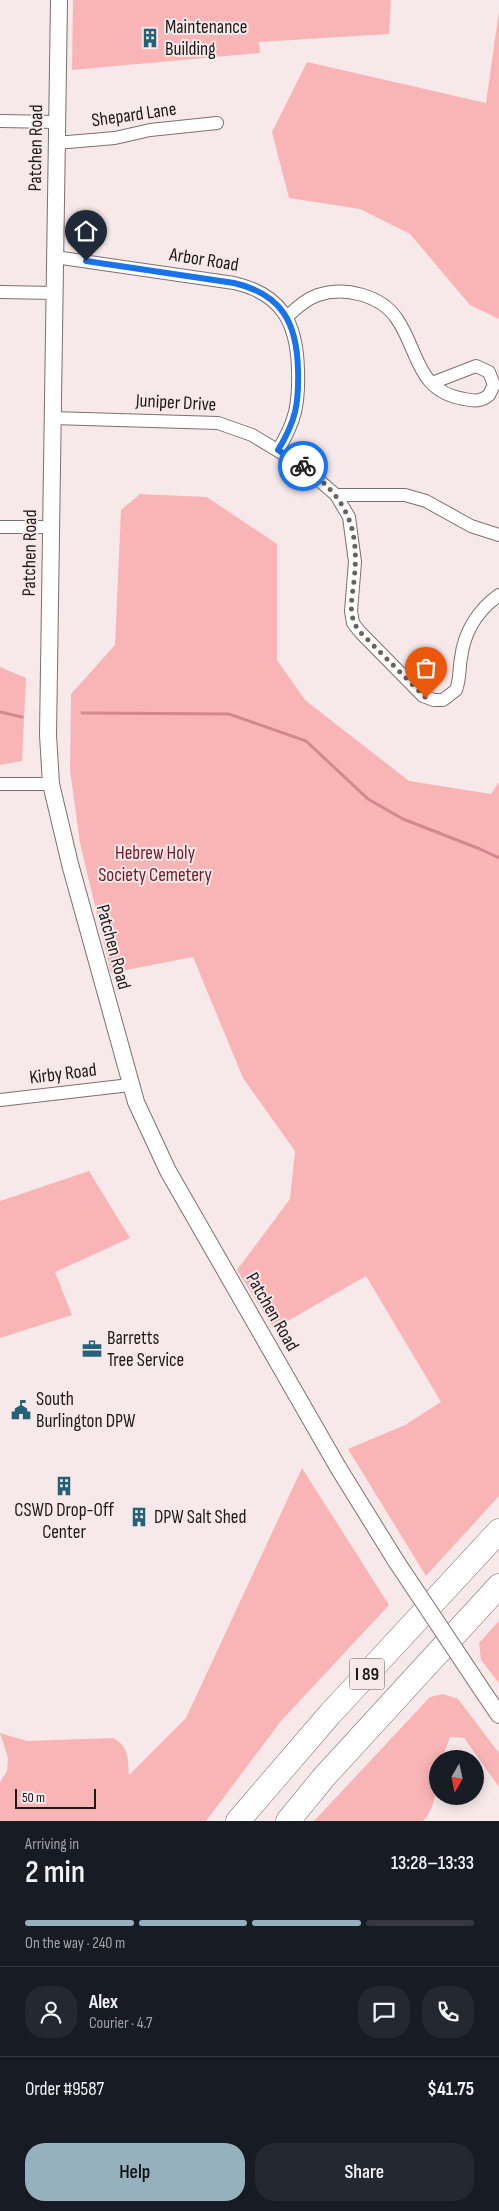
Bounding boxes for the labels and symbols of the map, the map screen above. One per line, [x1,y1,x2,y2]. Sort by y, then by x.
place label: Maintenance Building [165,16,247,61]
building icon: Maintenance Building [139,27,161,49]
street label: Shepard Lane [90,98,178,132]
street label: Patchen Road [24,104,48,192]
pin [65,210,107,261]
street label: Arbor Road [167,243,240,277]
street label: Juniper Drive [134,389,217,417]
courier [278,441,328,491]
street label: Patchen Road [18,509,42,597]
pin [405,647,447,698]
park label: Hebrew Holy Society Cemetery [98,842,212,887]
street label: Patchen Road [91,902,135,992]
street label: Kirby Road [28,1058,98,1090]
street label: Patchen Road [240,1269,304,1355]
place label: Barretts Tree Service [107,1327,184,1372]
office icon: Barretts Tree Service [81,1338,103,1360]
place label: South Burlington DPW [36,1388,136,1433]
public building icon: South Burlington DPW [10,1399,32,1421]
building icon: CSWD Drop-Off Center [53,1475,75,1497]
place label: CSWD Drop-Off Center [14,1499,114,1544]
building icon: DPW Salt Shed [128,1506,150,1528]
place label: DPW Salt Shed [154,1506,246,1529]
road number: I 89 [350,1658,384,1690]
north arrow [429,1750,484,1805]
scale bar [15,1786,96,1809]

